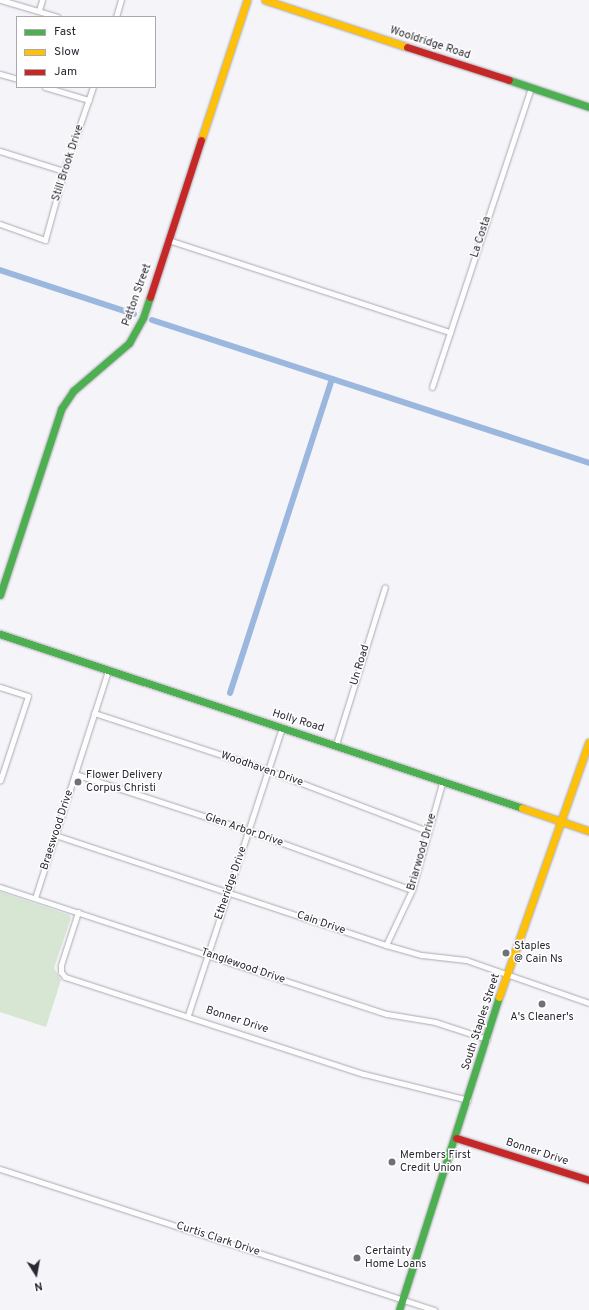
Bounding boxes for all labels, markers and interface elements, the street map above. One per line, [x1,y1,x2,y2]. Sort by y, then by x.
legend [16,16,156,88]
text: Fast [54,24,76,40]
street label: Wooldridge Road [388,24,472,62]
text: Slow [54,44,80,60]
text: Jam [54,64,77,80]
street label: Still Brook Drive [49,123,87,203]
street label: La Costa [468,215,494,259]
street label: Patton Street [120,262,154,328]
street label: Un Road [348,643,372,687]
street label: Holly Road [270,707,326,735]
street label: Woodhaven Drive [219,749,305,789]
place label: Flower Delivery Corpus Christi [86,769,163,795]
marker: Flower Delivery Corpus Christi [73,777,83,787]
street label: Braeswood Drive [38,788,76,872]
street label: Glen Arbor Drive [203,810,285,850]
street label: Briarwood Drive [405,812,439,892]
street label: Etheridge Drive [212,845,250,921]
street label: Cain Drive [295,909,347,937]
place label: Staples @ Cain Ns [514,940,563,966]
street label: Tanglewood Drive [199,945,287,987]
marker: Staples @ Cain Ns [501,948,511,958]
street label: South Staples Street [459,972,503,1072]
marker: A's Cleaner's [537,999,547,1009]
street label: Bonner Drive [204,1004,270,1036]
place label: A's Cleaner's [510,1010,574,1024]
street label: Bonner Drive [504,1136,570,1168]
place label: Members First Credit Union [400,1149,471,1175]
marker: Members First Credit Union [387,1157,397,1167]
street label: Curtis Clark Drive [175,1219,261,1259]
place label: Certainty Home Loans [365,1245,427,1271]
marker: Certainty Home Loans [352,1253,362,1263]
north arrow [16,1254,56,1294]
text: N [33,1278,44,1293]

